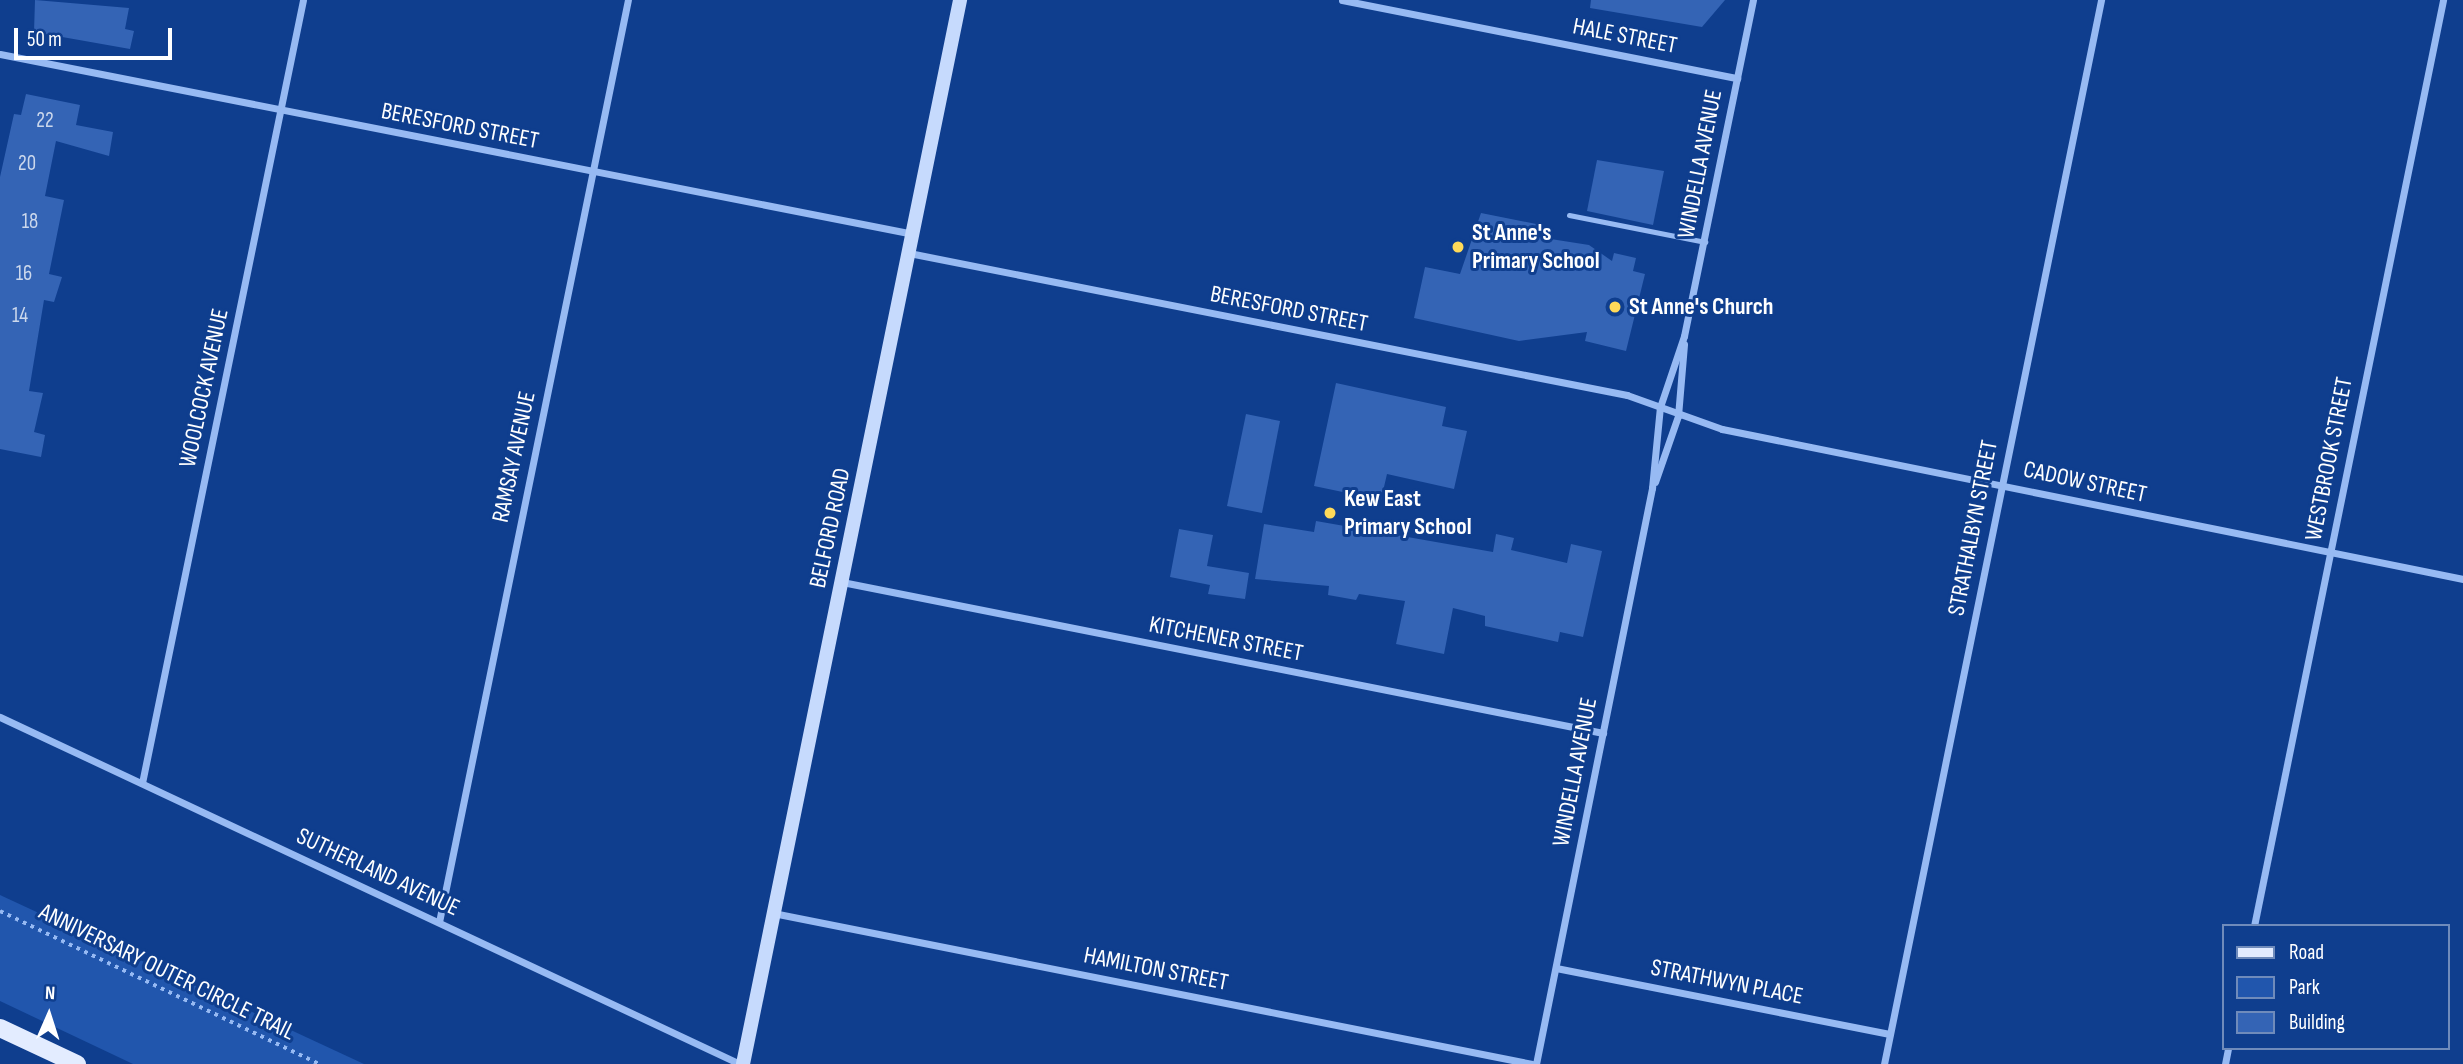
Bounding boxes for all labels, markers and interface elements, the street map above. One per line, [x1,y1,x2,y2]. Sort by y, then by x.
street label: HALE STREET [1570,12,1680,60]
scale bar [18,14,175,58]
text: 50 m [27,27,62,52]
street label: WINDELLA AVENUE [1671,87,1729,241]
street label: BERESFORD STREET [379,97,541,155]
house number: 22 [36,108,54,134]
house number: 20 [18,151,36,177]
house number: 18 [22,209,38,235]
place label: St Anne's Primary School [1472,219,1600,275]
marker: St Anne's Primary School [1450,239,1466,255]
house number: 16 [16,261,32,287]
street label: BERESFORD STREET [1208,280,1370,338]
place label: St Anne's Church [1629,293,1774,321]
marker: St Anne's Church [1607,299,1623,315]
house number: 14 [12,303,28,329]
street label: WOOLCOCK AVENUE [173,306,235,470]
street label: WESTBROOK STREET [2299,375,2359,543]
street label: RAMSAY AVENUE [486,389,542,525]
street label: STRATHALBYN STREET [1942,438,2004,618]
street label: CADOW STREET [2021,455,2149,509]
street label: BELFORD ROAD [803,465,857,591]
place label: Kew East Primary School [1344,485,1472,541]
marker: Kew East Primary School [1322,505,1338,521]
street label: KITCHENER STREET [1147,610,1305,668]
street label: WINDELLA AVENUE [1546,695,1604,849]
street label: SUTHERLAND AVENUE [292,822,464,922]
street label: ANNIVERSARY OUTER CIRCLE TRAIL [34,897,300,1047]
legend [2222,924,2449,1050]
text: Road [2289,940,2324,965]
street label: HAMILTON STREET [1081,941,1231,997]
street label: STRATHWYN PLACE [1648,953,1806,1011]
text: Park [2289,975,2320,1000]
north arrow [14,980,84,1050]
text: Building [2289,1010,2345,1035]

